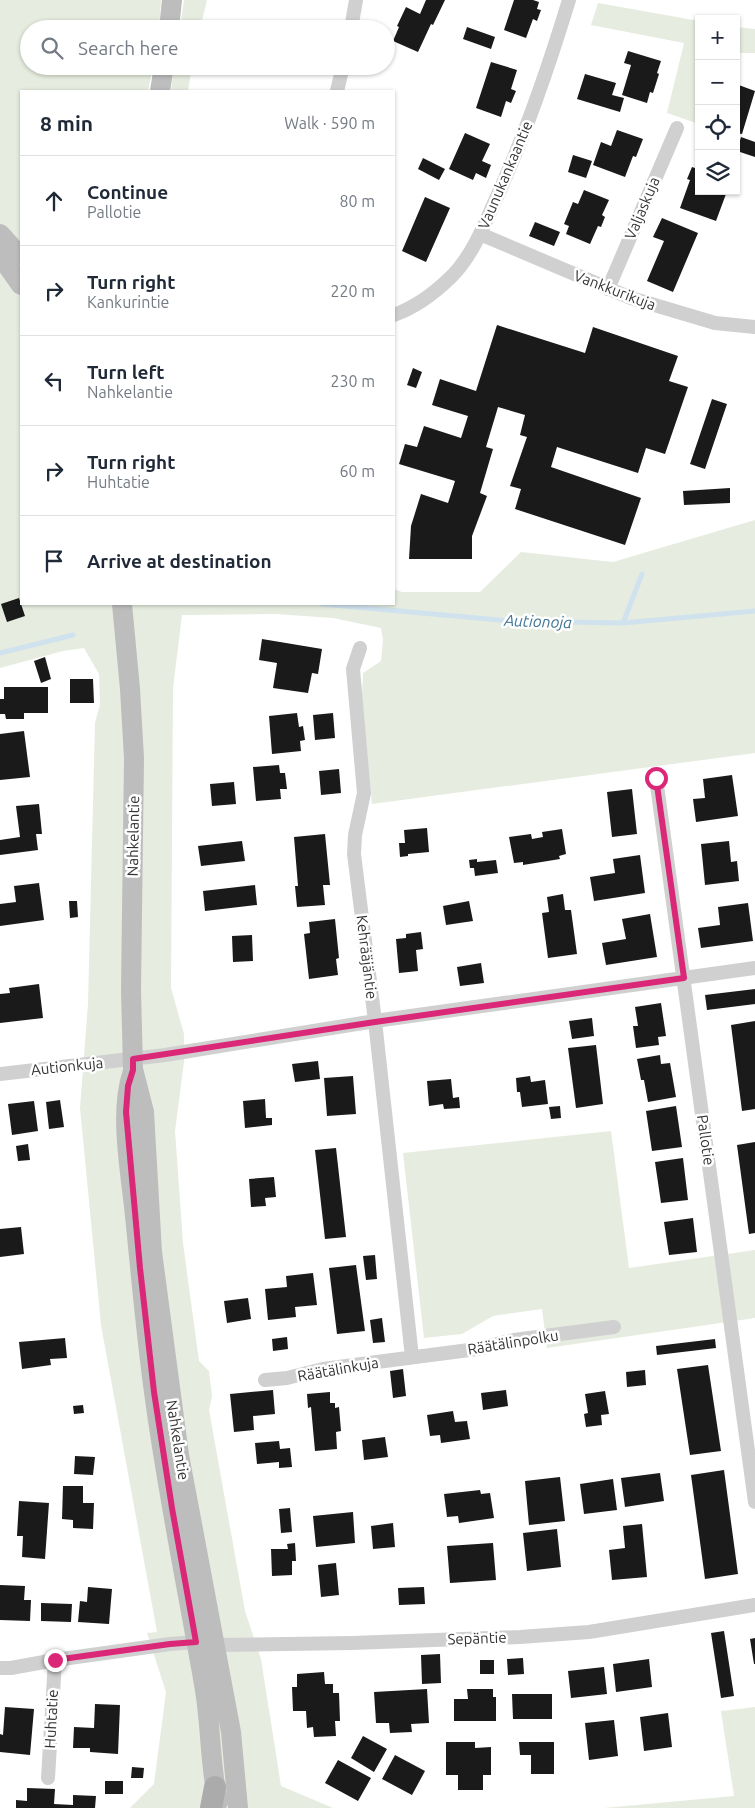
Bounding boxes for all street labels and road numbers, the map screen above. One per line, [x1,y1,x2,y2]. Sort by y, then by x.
street label: Vaunukankaantie [475,118,535,232]
street label: Valjaskuja [621,174,663,242]
street label: Vankkurikuja [572,267,658,313]
street label: Nahkelantie [124,796,142,876]
street label: Kehrääjäntie [353,914,381,1000]
street label: Autionkuja [30,1054,104,1078]
street label: Pallotie [694,1114,718,1166]
street label: Räätälinpolku [466,1326,560,1358]
street label: Räätälinkuja [296,1354,380,1384]
street label: Nahkelantie [163,1399,193,1481]
street label: Sepäntie [447,1628,507,1648]
street label: Huhtatie [41,1689,61,1749]

